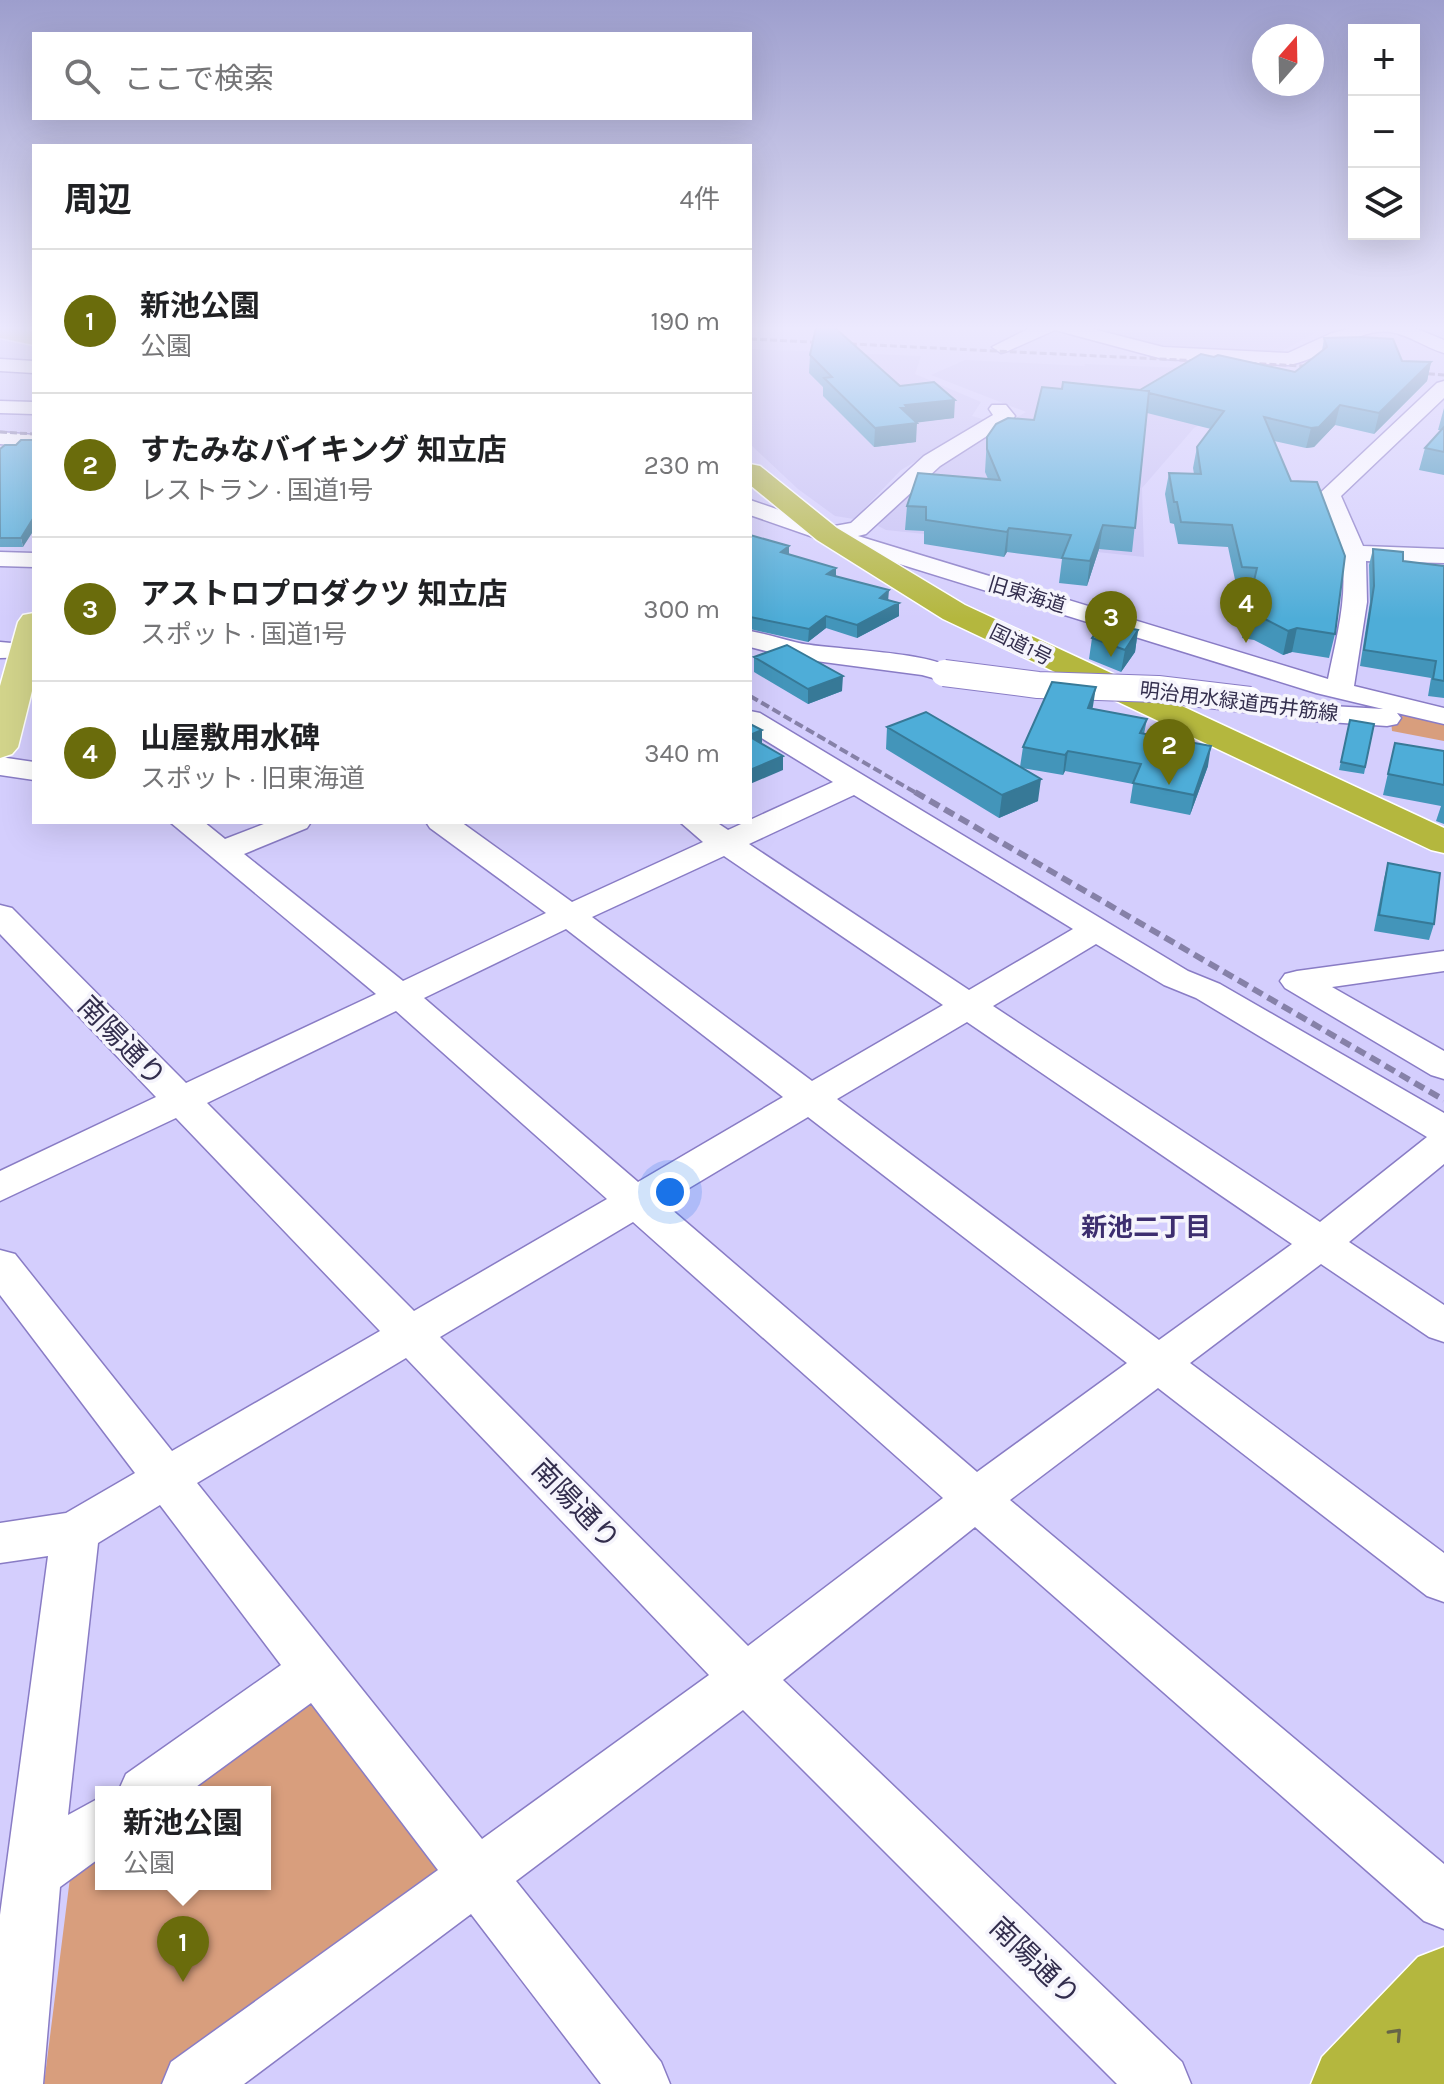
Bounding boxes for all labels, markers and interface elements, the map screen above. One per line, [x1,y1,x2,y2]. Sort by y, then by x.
north arrow [1252,24,1324,96]
map controls [1348,24,1420,240]
button: + [1348,24,1420,96]
search box [32,32,752,120]
icon: search [60,54,104,98]
text: ここで検索 [124,61,274,97]
button: − [1348,96,1420,168]
button: layers [1348,168,1420,240]
text: 周辺 [64,180,132,220]
text: 4件 [679,184,720,215]
text: 新池公園 [140,288,260,324]
text: 1 [85,306,95,337]
text: 190 m [650,306,720,337]
text: 公園 [140,331,192,362]
text: すたみなバイキング 知立店 [140,432,507,468]
text: 2 [82,450,98,481]
text: 230 m [644,450,720,481]
text: レストラン · 国道1号 [140,475,374,506]
street label: 旧東海道 [985,572,1069,618]
text: アストロプロダクツ 知立店 [140,576,508,612]
pin: 4 [1220,577,1272,643]
pin: 3 [1085,591,1137,657]
text: 3 [82,594,98,625]
text: 300 m [643,594,720,625]
text: スポット · 国道1号 [140,619,348,650]
street label: 国道1号 [986,620,1056,670]
street label: 明治用水緑道西井筋線 [1138,678,1340,726]
pin: 2 [1143,719,1195,785]
text: 山屋敷用水碑 [140,720,320,756]
text: 4 [82,738,98,769]
text: 340 m [644,738,720,769]
text: スポット · 旧東海道 [140,763,365,794]
street label: 南陽通り [71,989,173,1093]
your location [650,1172,690,1212]
district label: 新池二丁目 [1081,1212,1211,1243]
street label: 南陽通り [525,1452,627,1556]
popup [95,1786,271,1890]
text: 新池公園 [123,1805,243,1841]
text: 公園 [123,1848,175,1879]
street label: 南陽通り [983,1910,1087,2012]
pin: 1 [157,1916,209,1982]
one-way arrow [1387,2029,1402,2043]

